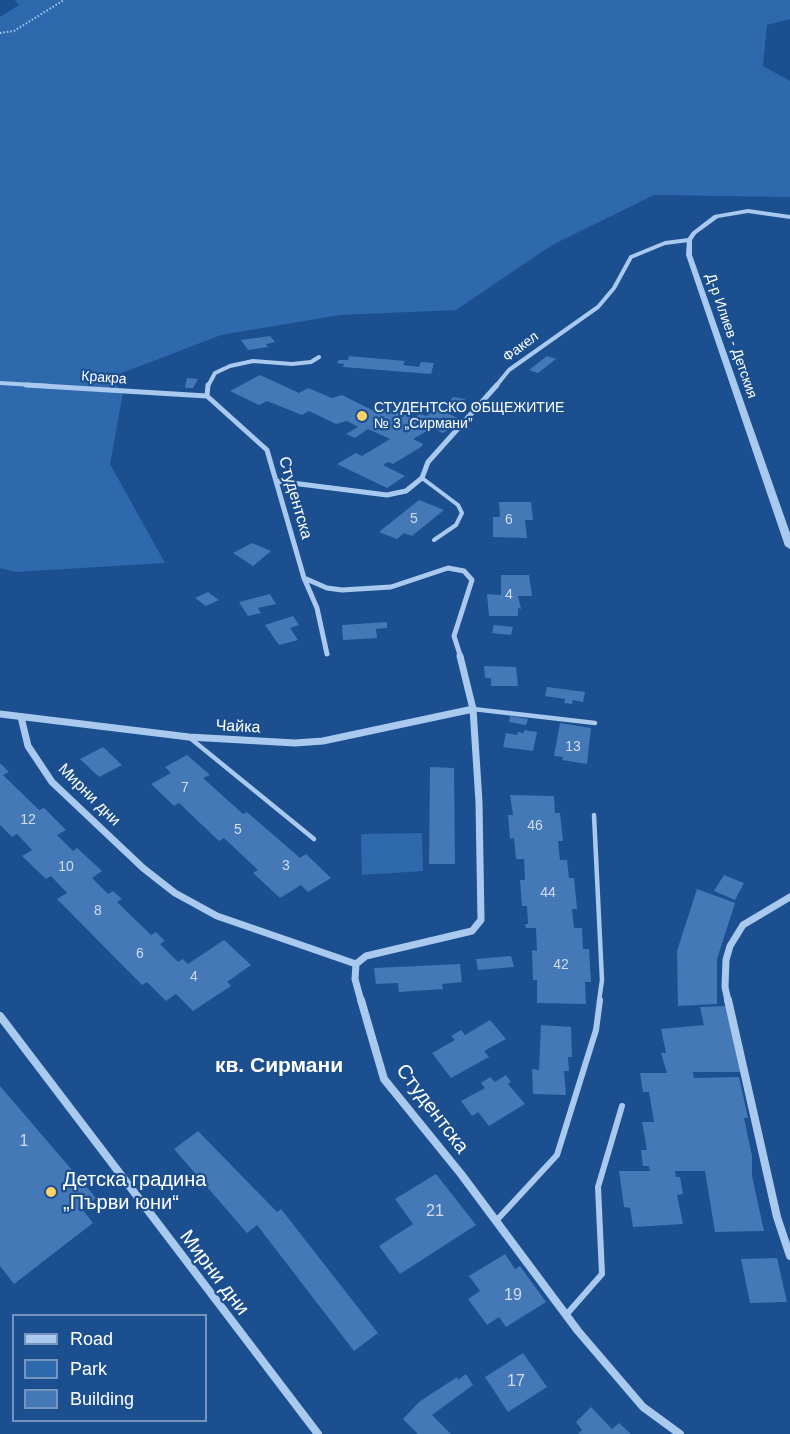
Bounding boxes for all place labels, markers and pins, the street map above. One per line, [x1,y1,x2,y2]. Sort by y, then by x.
place label: СТУДЕНТСКО ОБЩЕЖИТИЕ № 3 „Сирмани” [374,400,564,432]
marker: СТУДЕНТСКО ОБЩЕЖИТИЕ № 3 „Сирмани” [355,409,369,423]
place label: Детска градина „Първи юни“ [63,1168,206,1215]
marker: Детска градина „Първи юни“ [44,1185,58,1199]

